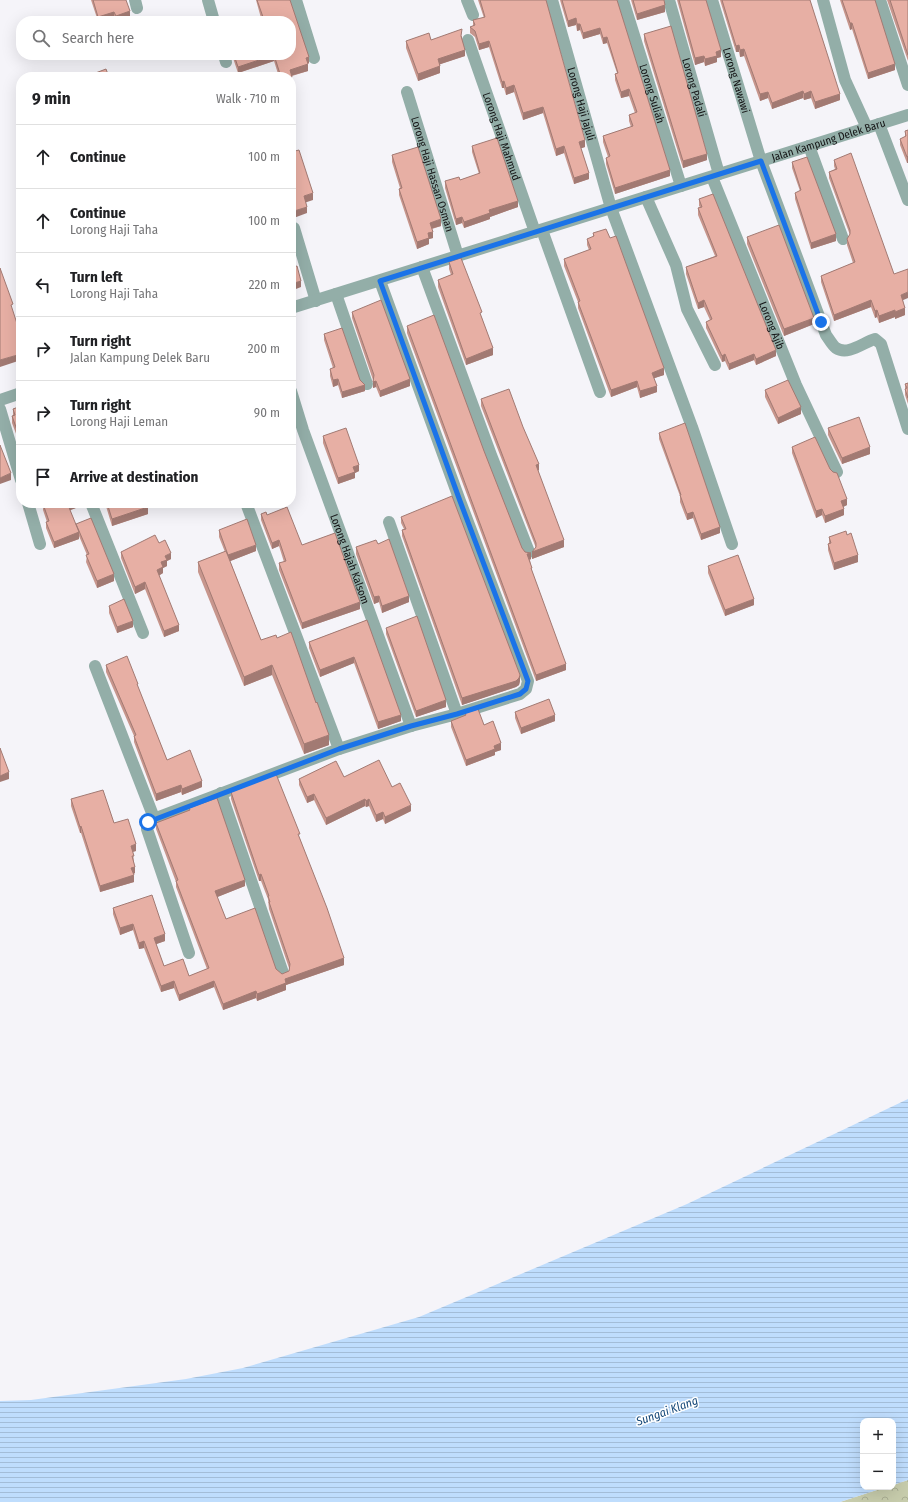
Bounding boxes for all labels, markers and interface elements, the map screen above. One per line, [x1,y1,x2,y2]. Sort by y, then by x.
search box [16,16,296,60]
icon: search [30,27,52,49]
text: Search here [62,29,134,47]
street label: Lorong Nawawi [720,46,752,115]
street label: Lorong Padali [679,57,708,119]
street label: Lorong Suliah [636,62,667,125]
street label: Lorong Haji Jajuli [564,66,598,143]
text: 9 min [32,88,71,109]
text: Walk · 710 m [216,91,280,106]
street label: Lorong Haji Mahmud [480,91,523,182]
street label: Lorong Haji Hassan Osman [408,115,456,233]
street label: Jalan Kampung Delek Baru [770,116,887,164]
icon: ahead [32,146,54,168]
text: Continue [70,148,126,166]
text: 100 m [248,149,280,164]
text: Continue [70,204,126,222]
icon: ahead [32,210,54,232]
text: 100 m [248,213,280,228]
text: Lorong Haji Taha [70,222,158,237]
text: Turn left [70,268,123,286]
icon: left [32,274,54,296]
text: 220 m [249,277,280,292]
text: Lorong Haji Taha [70,286,158,301]
street label: Lorong Ajib [756,300,787,352]
route end [812,313,830,331]
text: Turn right [70,332,131,350]
icon: right [32,338,54,360]
text: 200 m [248,341,280,356]
text: Jalan Kampung Delek Baru [70,350,210,365]
text: Turn right [70,396,131,414]
icon: right [32,402,54,424]
text: 90 m [254,405,280,420]
text: Lorong Haji Leman [70,414,168,429]
icon: arrive [32,466,54,488]
text: Arrive at destination [70,468,198,486]
street label: Lorong Hajah Kalsom [327,512,372,606]
route start [139,813,157,831]
water label: Sungai Klang [633,1393,700,1429]
map controls [860,1418,896,1490]
button: + [860,1418,896,1454]
button: − [860,1454,896,1490]

